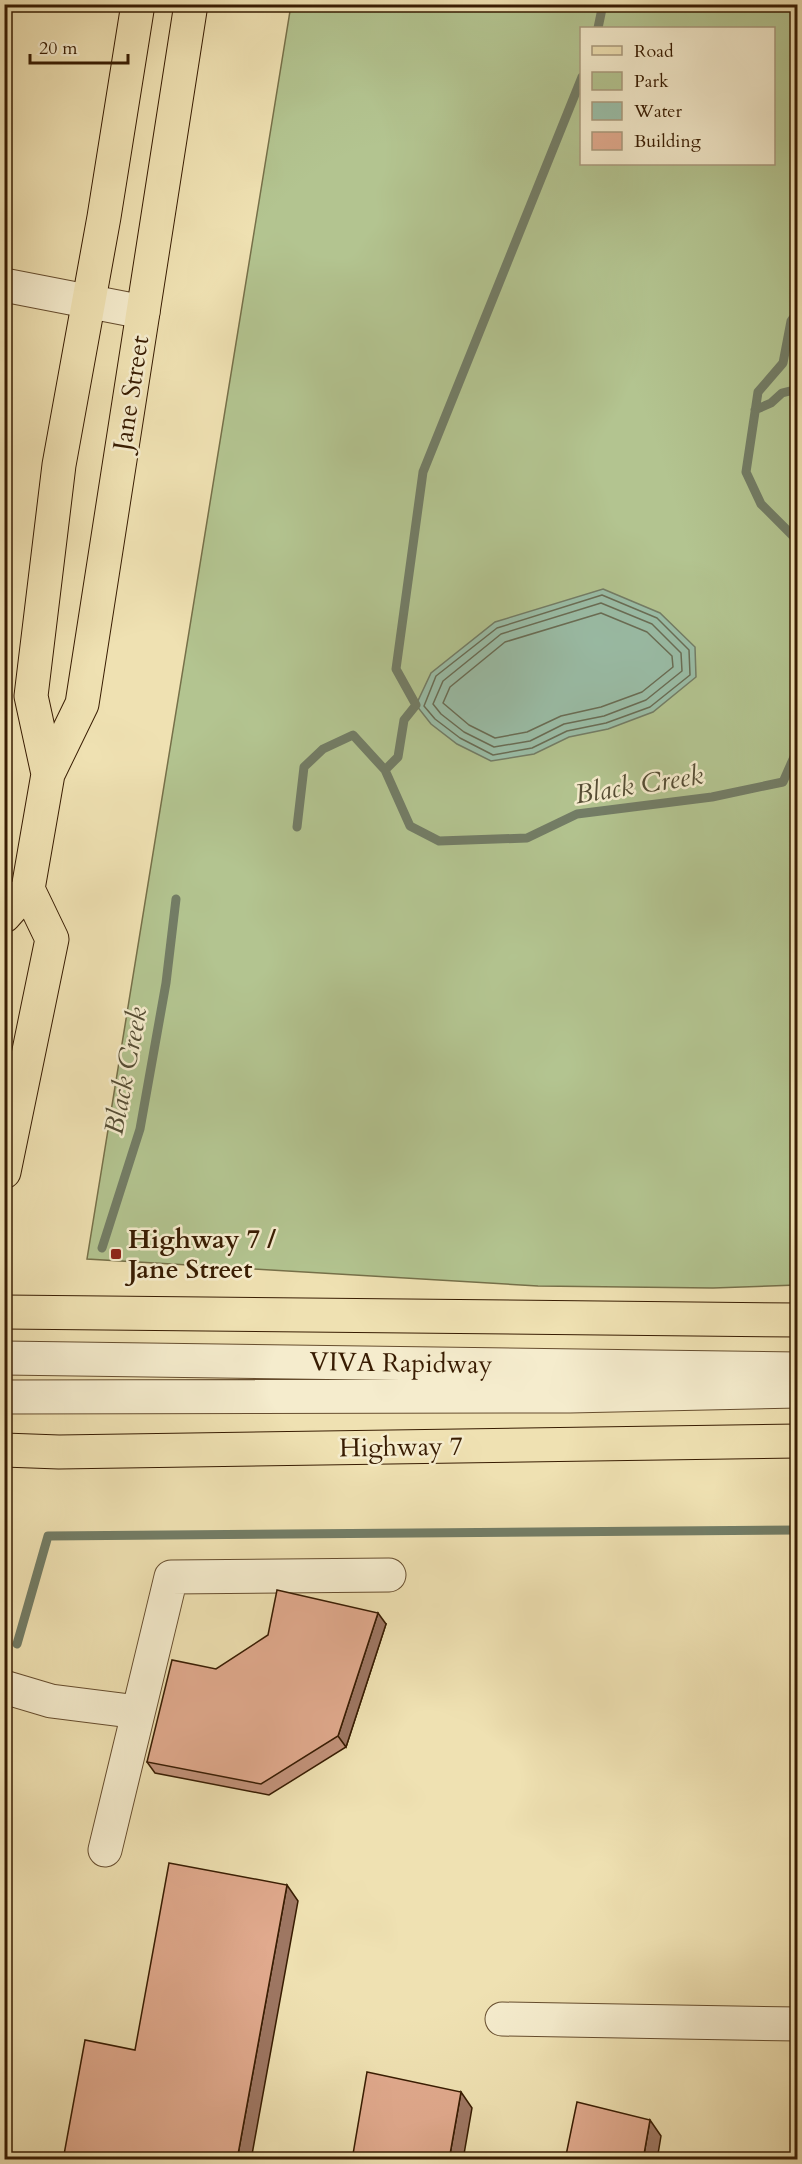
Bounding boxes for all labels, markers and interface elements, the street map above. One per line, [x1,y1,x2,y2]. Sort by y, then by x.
scale bar [30,27,128,65]
legend [580,27,775,165]
text: 20 m [39,36,78,61]
text: Road [634,39,674,64]
text: Park [634,69,669,94]
text: Water [633,99,683,124]
text: Building [634,129,702,154]
street label: Jane Street [104,333,157,457]
water label: Black Creek [572,757,706,813]
water label: Black Creek [96,1003,157,1138]
place label: Highway 7 / Jane Street [124,1222,277,1287]
marker: Highway 7 / Jane Street [109,1247,123,1261]
street label: VIVA Rapidway [309,1344,493,1382]
street label: Highway 7 [339,1428,463,1466]

